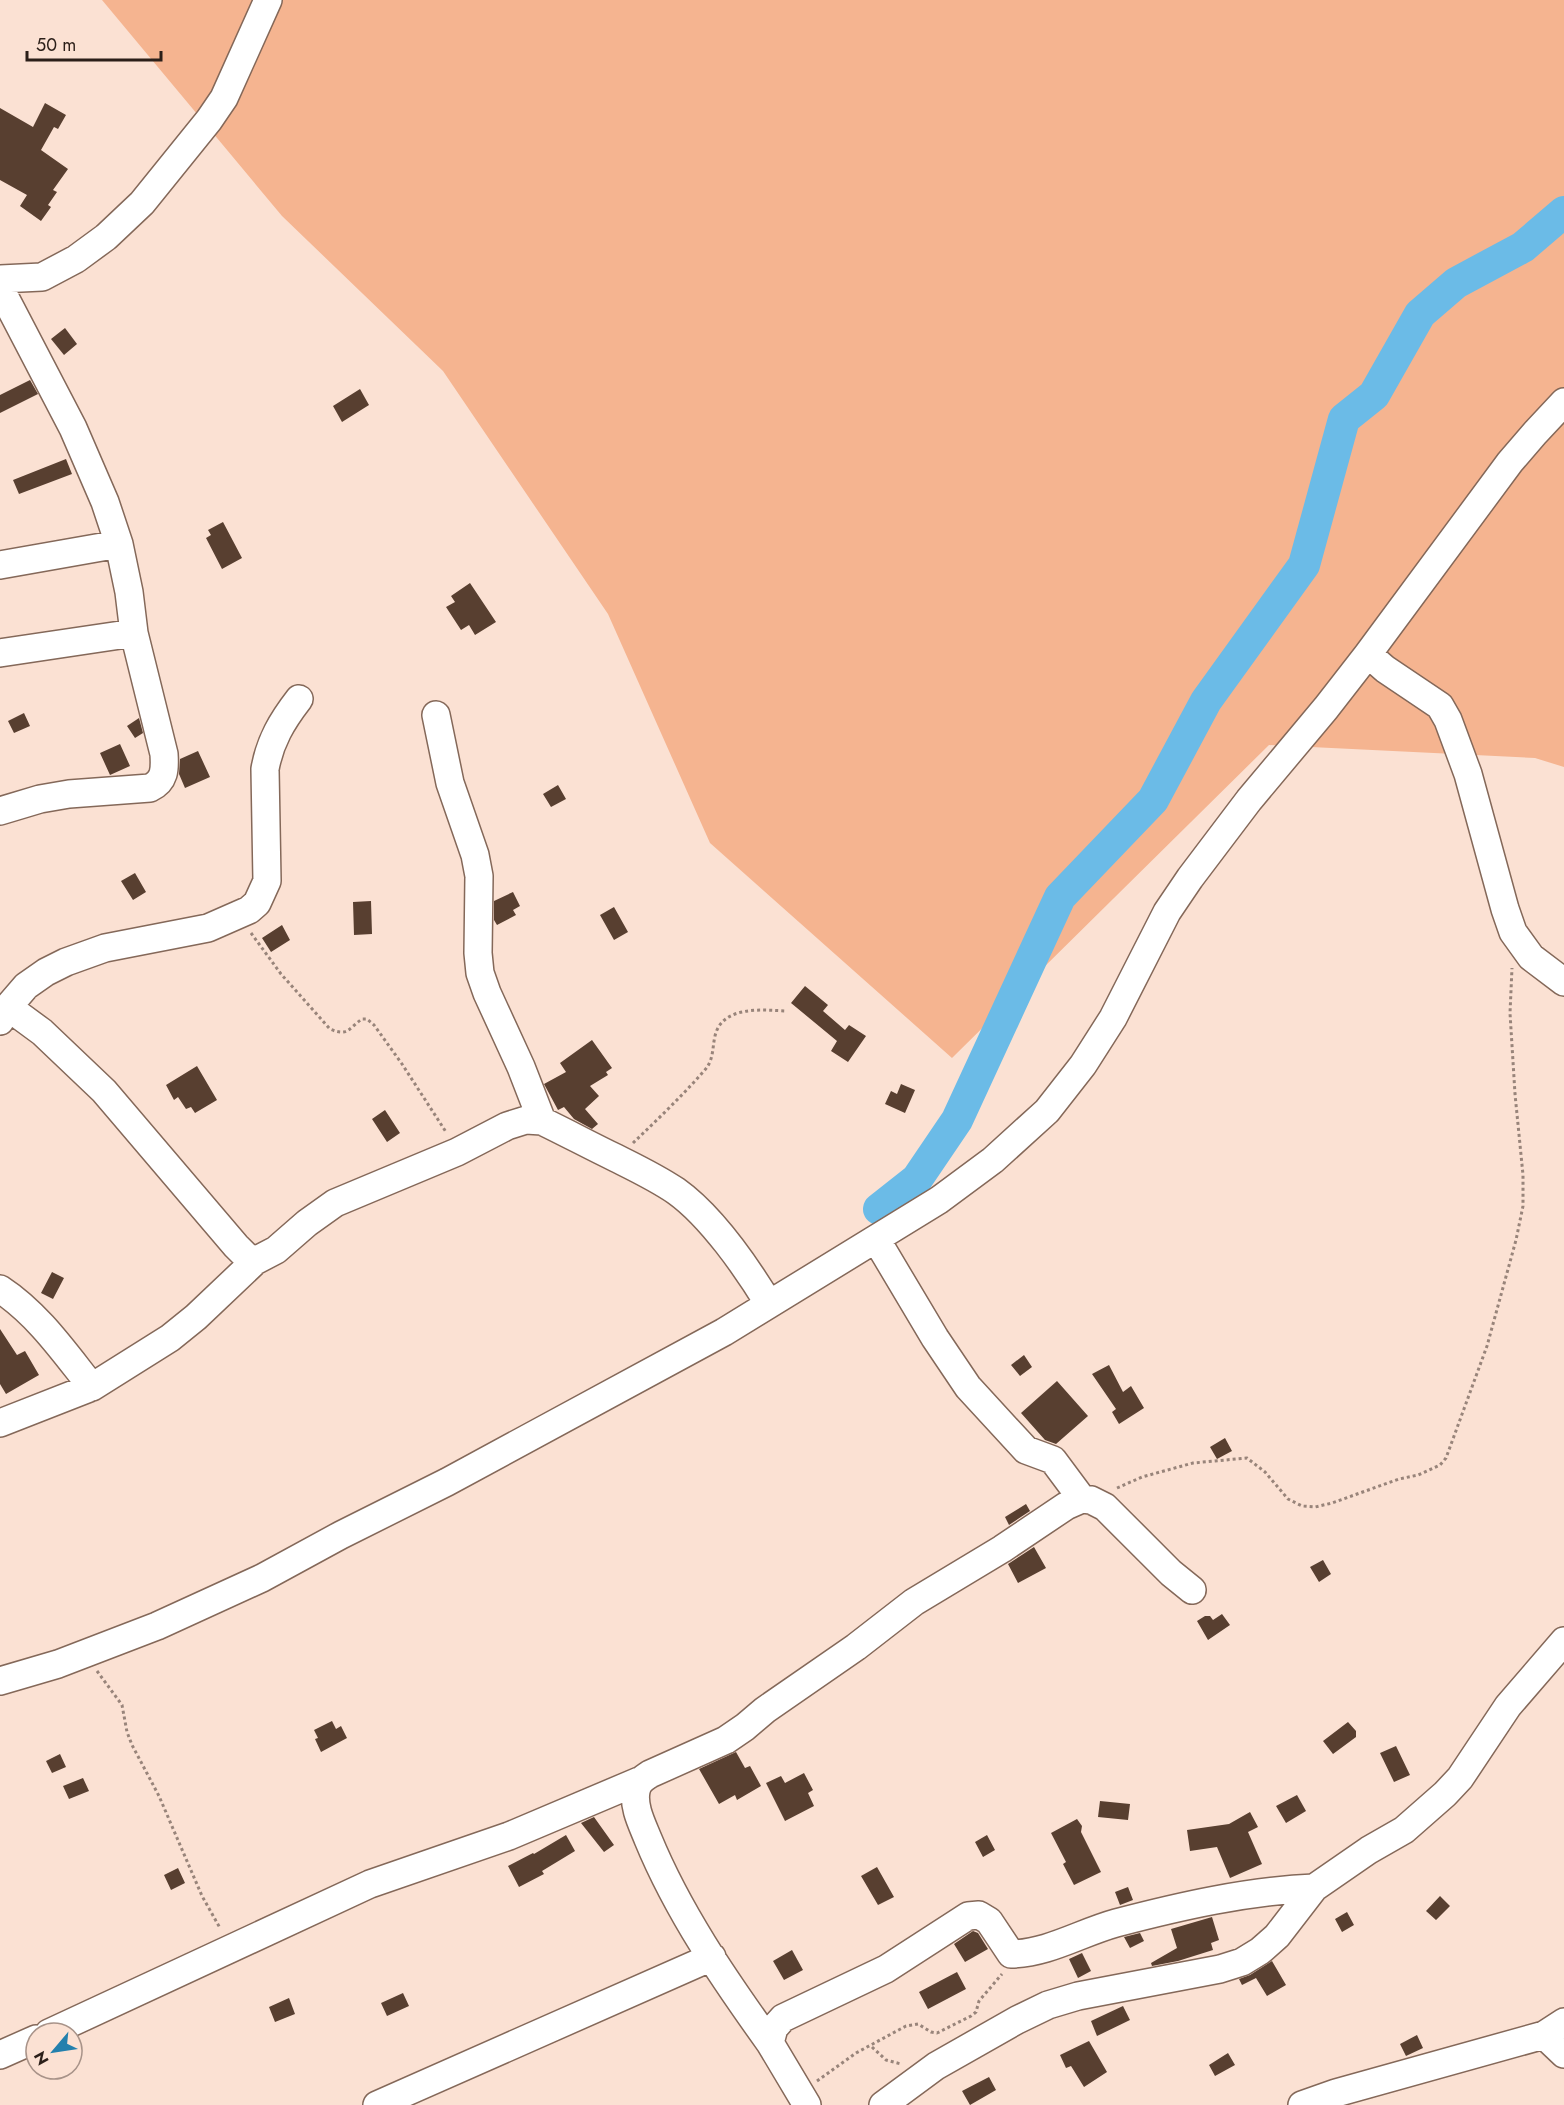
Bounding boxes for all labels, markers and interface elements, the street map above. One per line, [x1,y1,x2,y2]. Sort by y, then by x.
scale bar [27,24,160,62]
text: 50 m [36,32,76,58]
north arrow [24,2021,84,2081]
text: N [28,2047,54,2069]

